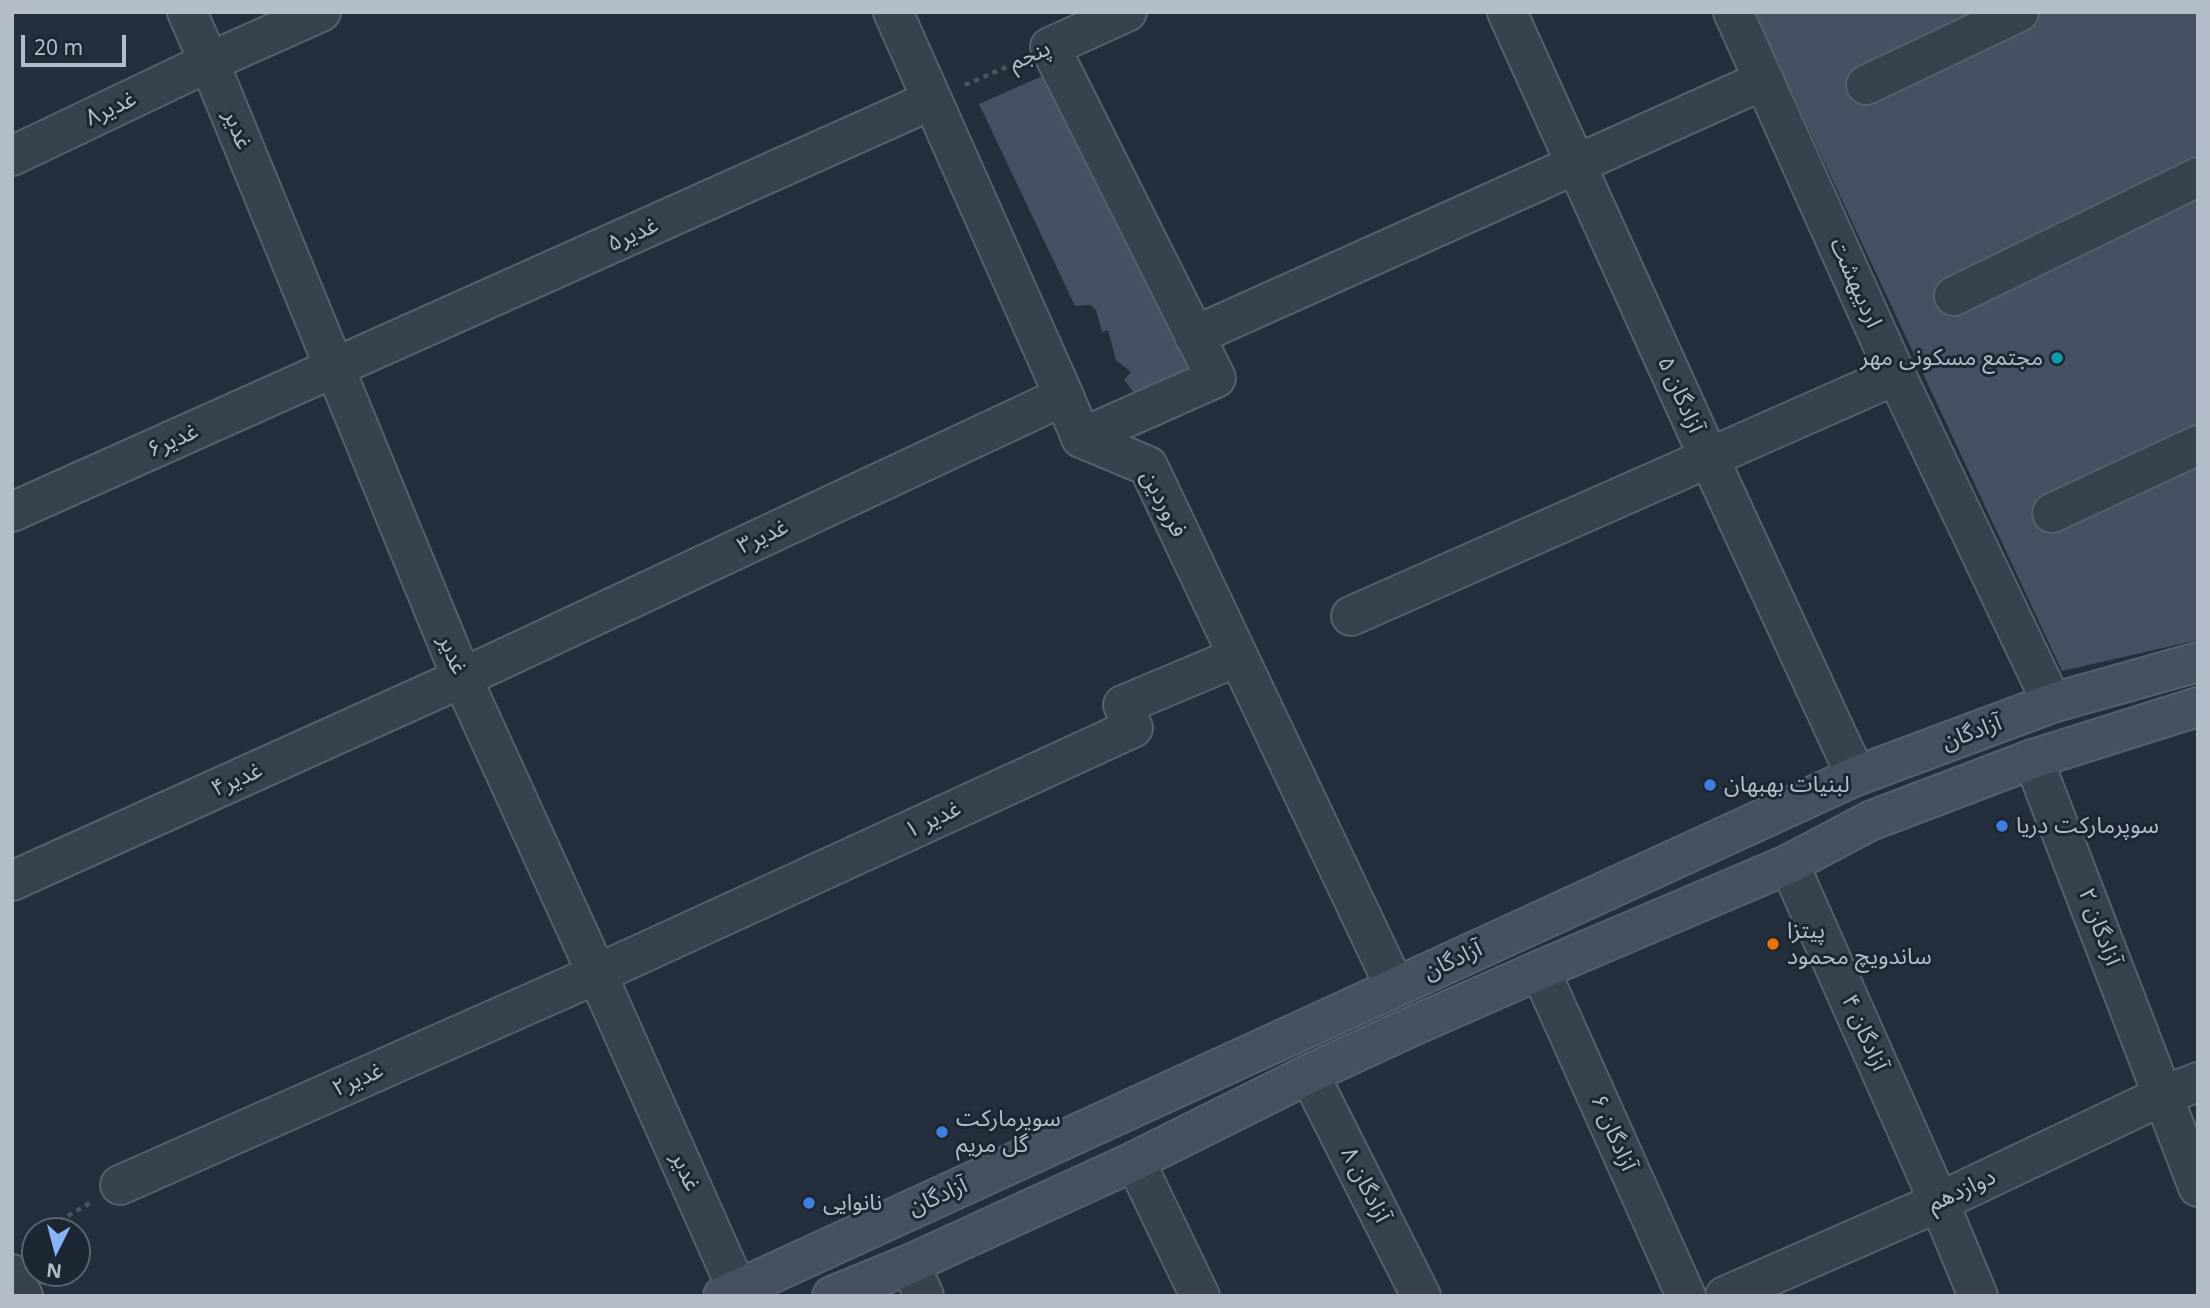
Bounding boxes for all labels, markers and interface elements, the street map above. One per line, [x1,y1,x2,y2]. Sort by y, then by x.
scale bar [24,21,130,65]
text: 20 m [34,33,83,61]
street label: پنجم [1005,35,1055,77]
street label: غدیر۸ [81,85,141,133]
street label: غدیر [217,106,257,154]
street label: غدیر۵ [603,212,663,258]
street label: اردیبهشت [1823,234,1887,332]
place label: مجتمع مسکونی مهر [1860,344,2043,372]
marker: مجتمع مسکونی مهر [2049,350,2065,366]
street label: آزادگان ۵ [1651,352,1709,438]
street label: غدیر۶ [143,418,203,464]
street label: فروردین [1134,466,1192,542]
street label: غدیر۳ [733,513,793,561]
street label: غدیر [432,631,472,679]
street label: آزادگان [1938,709,2006,757]
street label: غدیر۴ [207,757,267,803]
place label: لبنیات بهبهان [1724,771,1850,799]
marker: لبنیات بهبهان [1702,777,1718,793]
street label: غدیر ۱ [900,795,966,845]
place label: سوپرمارکت دریا [2016,812,2159,840]
marker: سوپرمارکت دریا [1994,818,2010,834]
street label: آزادگان ۲ [2072,884,2126,970]
place label: پیتزا ساندویچ محمود [1787,917,1932,971]
street label: آزادگان [1419,935,1487,987]
marker: پیتزا ساندویچ محمود [1765,936,1781,952]
street label: آزادگان ۴ [1835,990,1893,1076]
street label: غدیر۲ [328,1057,388,1103]
street label: آزادگان ۶ [1584,1090,1642,1176]
place label: سوپرمارکت گل مریم [956,1105,1061,1159]
marker: سوپرمارکت گل مریم [934,1124,950,1140]
street label: آزادگان ۸ [1334,1143,1396,1227]
street label: غدیر [664,1148,706,1196]
street label: دوازدهم [1924,1163,2000,1219]
street label: آزادگان [904,1172,972,1222]
place label: نانوایی [823,1189,882,1217]
marker: نانوایی [801,1195,817,1211]
north arrow [21,1217,91,1287]
text: N [45,1257,63,1285]

